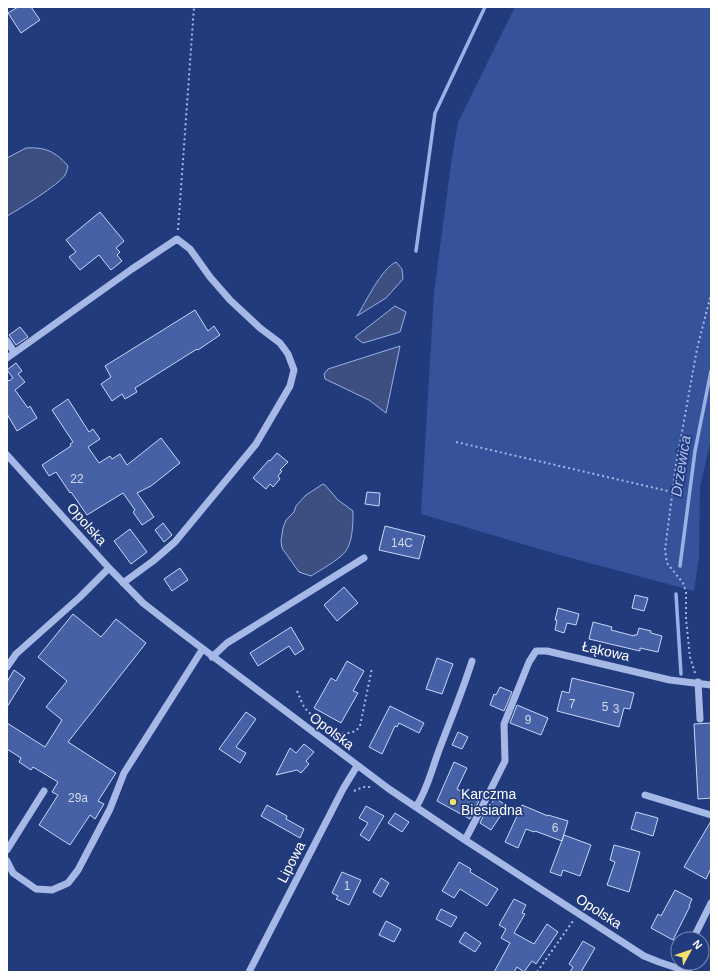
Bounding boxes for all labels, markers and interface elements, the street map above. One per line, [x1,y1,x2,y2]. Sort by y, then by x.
water label: Drzewica [667,434,694,498]
house number: 22 [70,472,84,486]
street label: Opolska [64,500,110,549]
house number: 14C [391,536,413,550]
street label: Łąkowa [581,638,632,664]
house number: 7 [569,697,576,711]
house number: 5 [602,700,609,714]
house number: 3 [613,702,620,716]
street label: Opolska [307,709,357,753]
house number: 9 [525,713,532,727]
place label: Karczma Biesiadna [461,786,523,818]
house number: 29a [68,791,88,805]
marker: Karczma Biesiadna [448,797,458,807]
house number: 6 [552,821,559,835]
street label: Lipowa [274,838,308,885]
house number: 1 [344,879,351,893]
street label: Opolska [573,890,625,932]
north arrow [670,931,710,971]
text: N [691,938,705,952]

